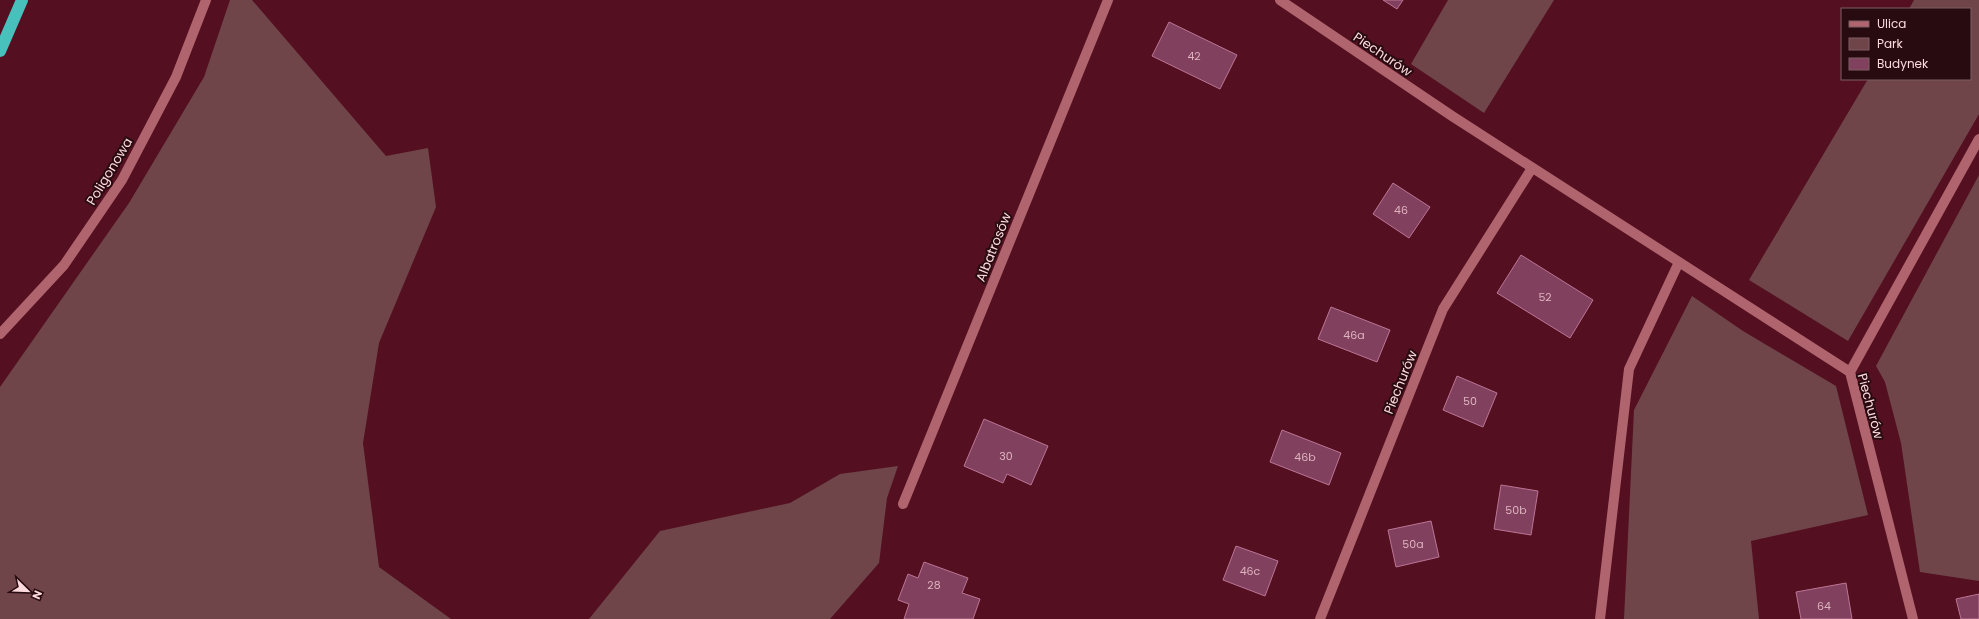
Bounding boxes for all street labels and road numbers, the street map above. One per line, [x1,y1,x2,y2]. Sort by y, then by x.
street label: Piechurów [1350,28,1416,81]
street label: Poligonowa [82,134,137,208]
street label: Albatrosów [971,209,1016,285]
street label: Piechurów [1379,347,1422,417]
street label: Piechurów [1853,371,1888,441]

